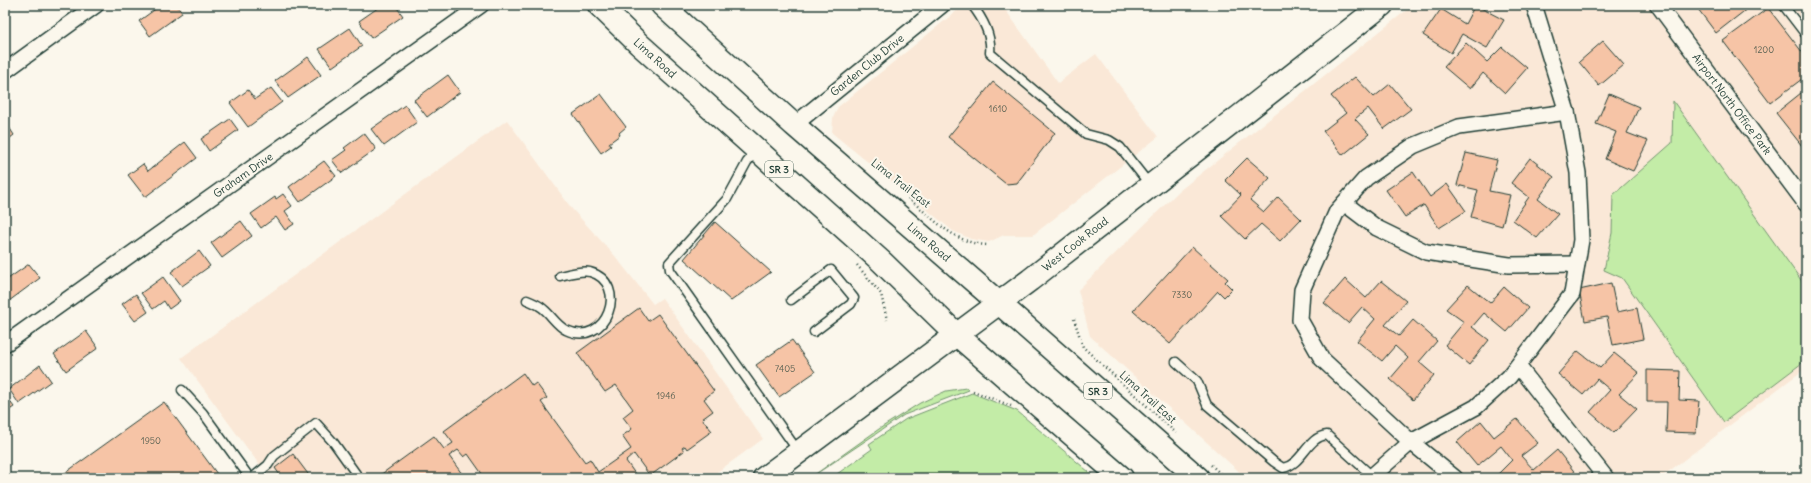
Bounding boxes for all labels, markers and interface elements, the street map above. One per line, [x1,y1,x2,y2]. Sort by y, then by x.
street label: Garden Club Drive [827,31,907,99]
street label: Lima Road [631,35,680,81]
house number: 1200 [1754,44,1774,55]
street label: Airport North Office Park [1689,51,1775,158]
house number: 1610 [989,103,1007,114]
street label: Graham Drive [211,149,276,201]
street label: Lima Trail East [869,155,934,211]
road number: SR 3 [765,161,793,177]
street label: West Cook Road [1039,213,1111,274]
street label: Lima Road [904,219,954,265]
house number: 7330 [1172,289,1192,300]
house number: 7405 [775,363,795,374]
street label: Lima Trail East [1117,368,1179,426]
road number: SR 3 [1084,383,1112,399]
house number: 1946 [656,390,676,401]
house number: 1950 [141,435,161,446]

